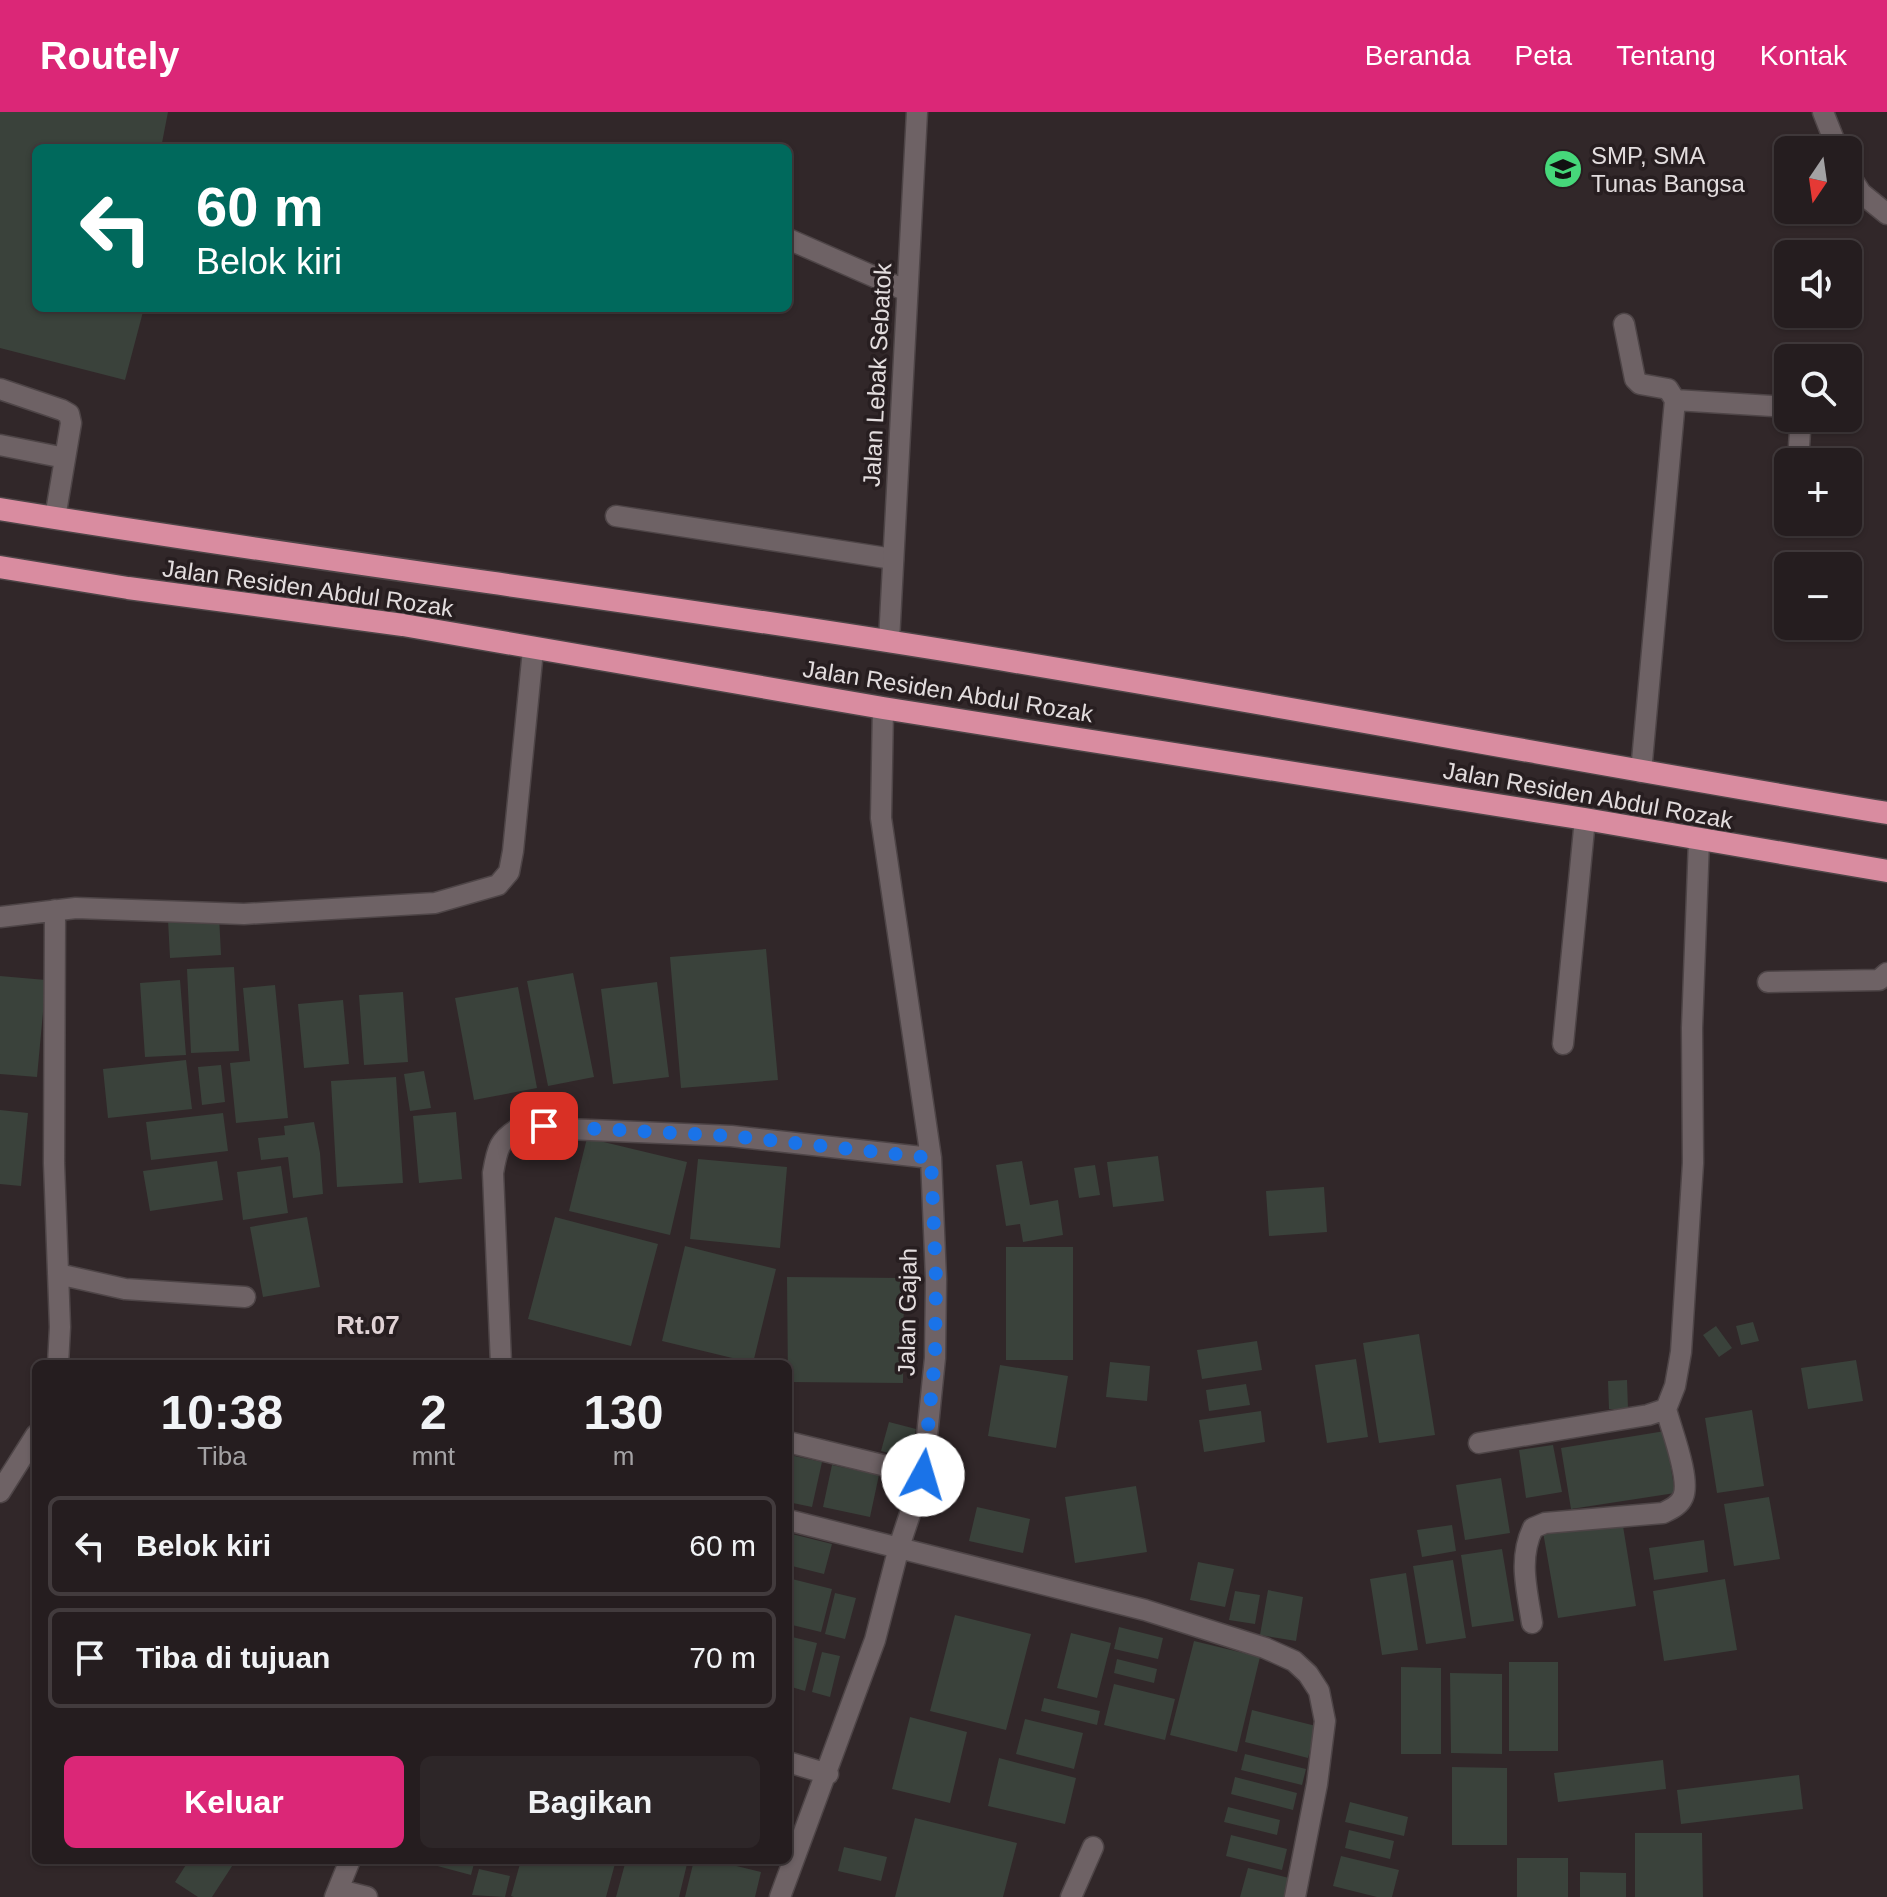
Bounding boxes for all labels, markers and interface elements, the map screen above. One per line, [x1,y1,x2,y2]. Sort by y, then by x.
text: Routely [40,35,179,77]
text: Beranda [1365,40,1471,71]
text: Peta [1515,40,1572,71]
text: Tentang [1616,40,1716,71]
text: Kontak [1760,40,1847,71]
north arrow [1774,136,1862,224]
map controls [1774,136,1862,640]
place label: SMP, SMA Tunas Bangsa [1591,142,1746,197]
school or university icon: SMP, SMA Tunas Bangsa [1542,148,1584,190]
text: 60 m [196,175,324,238]
icon: left [64,176,168,280]
button: sound [1774,240,1862,328]
text: Belok kiri [196,241,342,282]
street label: Jalan Lebak Sebatok [858,261,896,488]
button: search [1774,344,1862,432]
button: + [1774,448,1862,536]
button: − [1774,552,1862,640]
street label: Jalan Residen Abdul Rozak [161,554,456,622]
street label: Jalan Residen Abdul Rozak [801,655,1096,727]
street label: Jalan Residen Abdul Rozak [1441,756,1736,834]
pin [510,1092,578,1160]
icon: arrive [522,1104,566,1148]
street label: Jalan Gajah [892,1248,922,1376]
district label: Rt.07 [336,1310,400,1340]
text: 10:38 [160,1386,283,1439]
text: 2 [420,1386,447,1439]
text: 130 [583,1386,664,1439]
position arrow [881,1433,965,1517]
text: Tiba [197,1441,247,1471]
text: mnt [412,1441,455,1471]
text: m [613,1441,634,1471]
icon: left [68,1524,112,1568]
text: Belok kiri [136,1529,271,1562]
text: 60 m [689,1529,756,1562]
icon: arrive [68,1636,112,1680]
text: Tiba di tujuan [136,1641,330,1674]
text: 70 m [689,1641,756,1674]
button: Keluar [64,1756,404,1848]
button: Bagikan [420,1756,760,1848]

